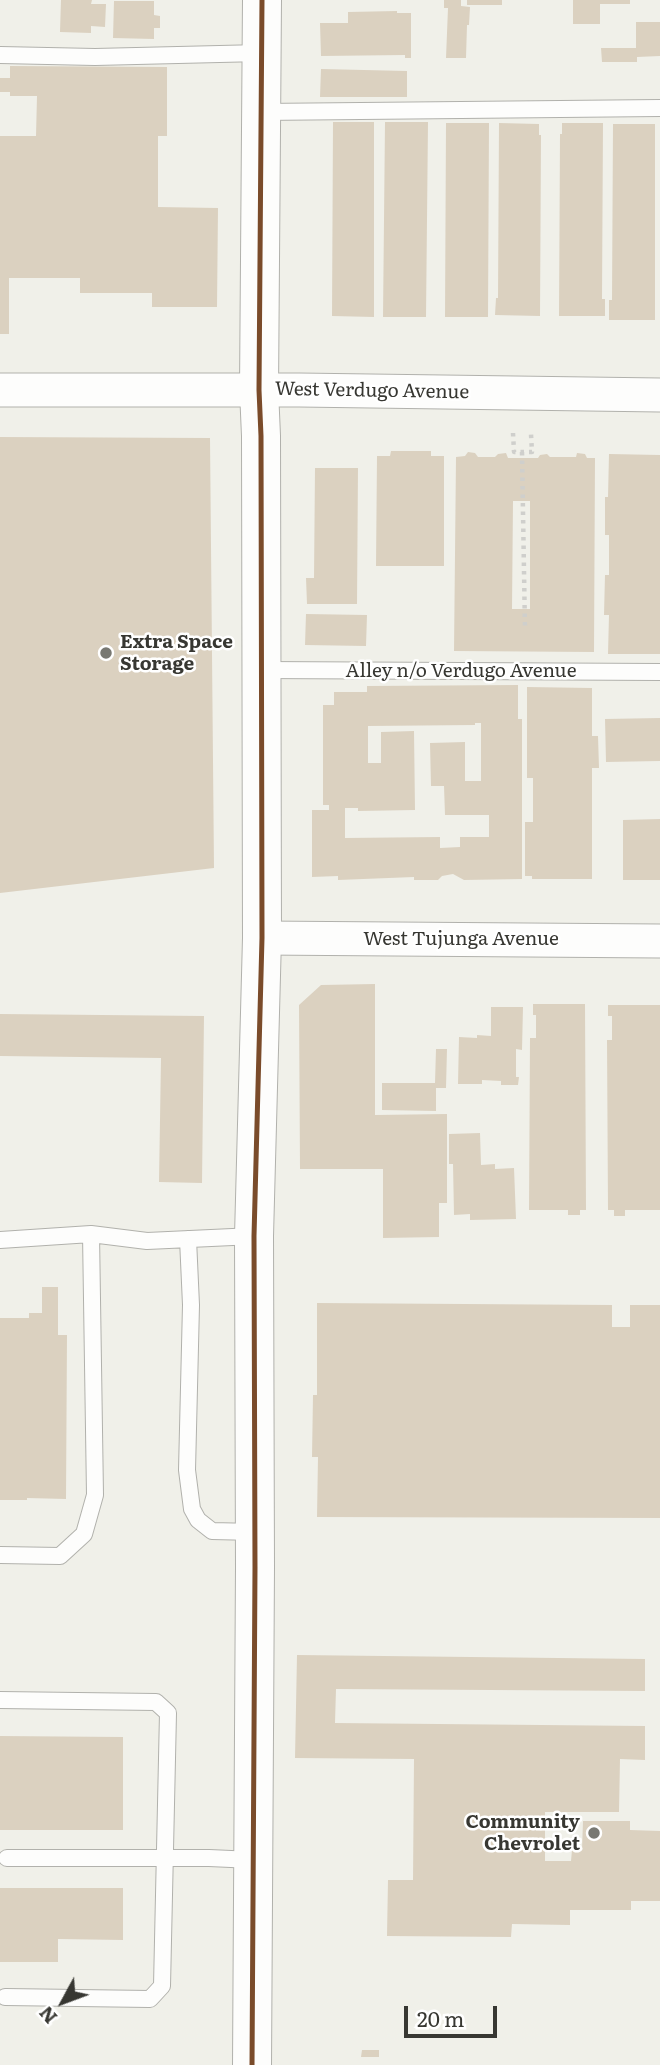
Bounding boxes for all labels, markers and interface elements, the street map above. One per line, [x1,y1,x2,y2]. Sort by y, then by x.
street label: West Verdugo Avenue [275,378,469,404]
place label: Extra Space Storage [120,631,233,675]
marker: Extra Space Storage [98,645,114,661]
street label: Alley n/o Verdugo Avenue [345,660,577,682]
street label: West Tujunga Avenue [363,928,559,950]
place label: Community Chevrolet [465,1811,580,1855]
marker: Community Chevrolet [586,1825,602,1841]
north arrow [28,1967,98,2037]
scale bar [408,1992,501,2036]
text: N [31,2001,63,2031]
text: 20 m [417,2002,464,2033]

